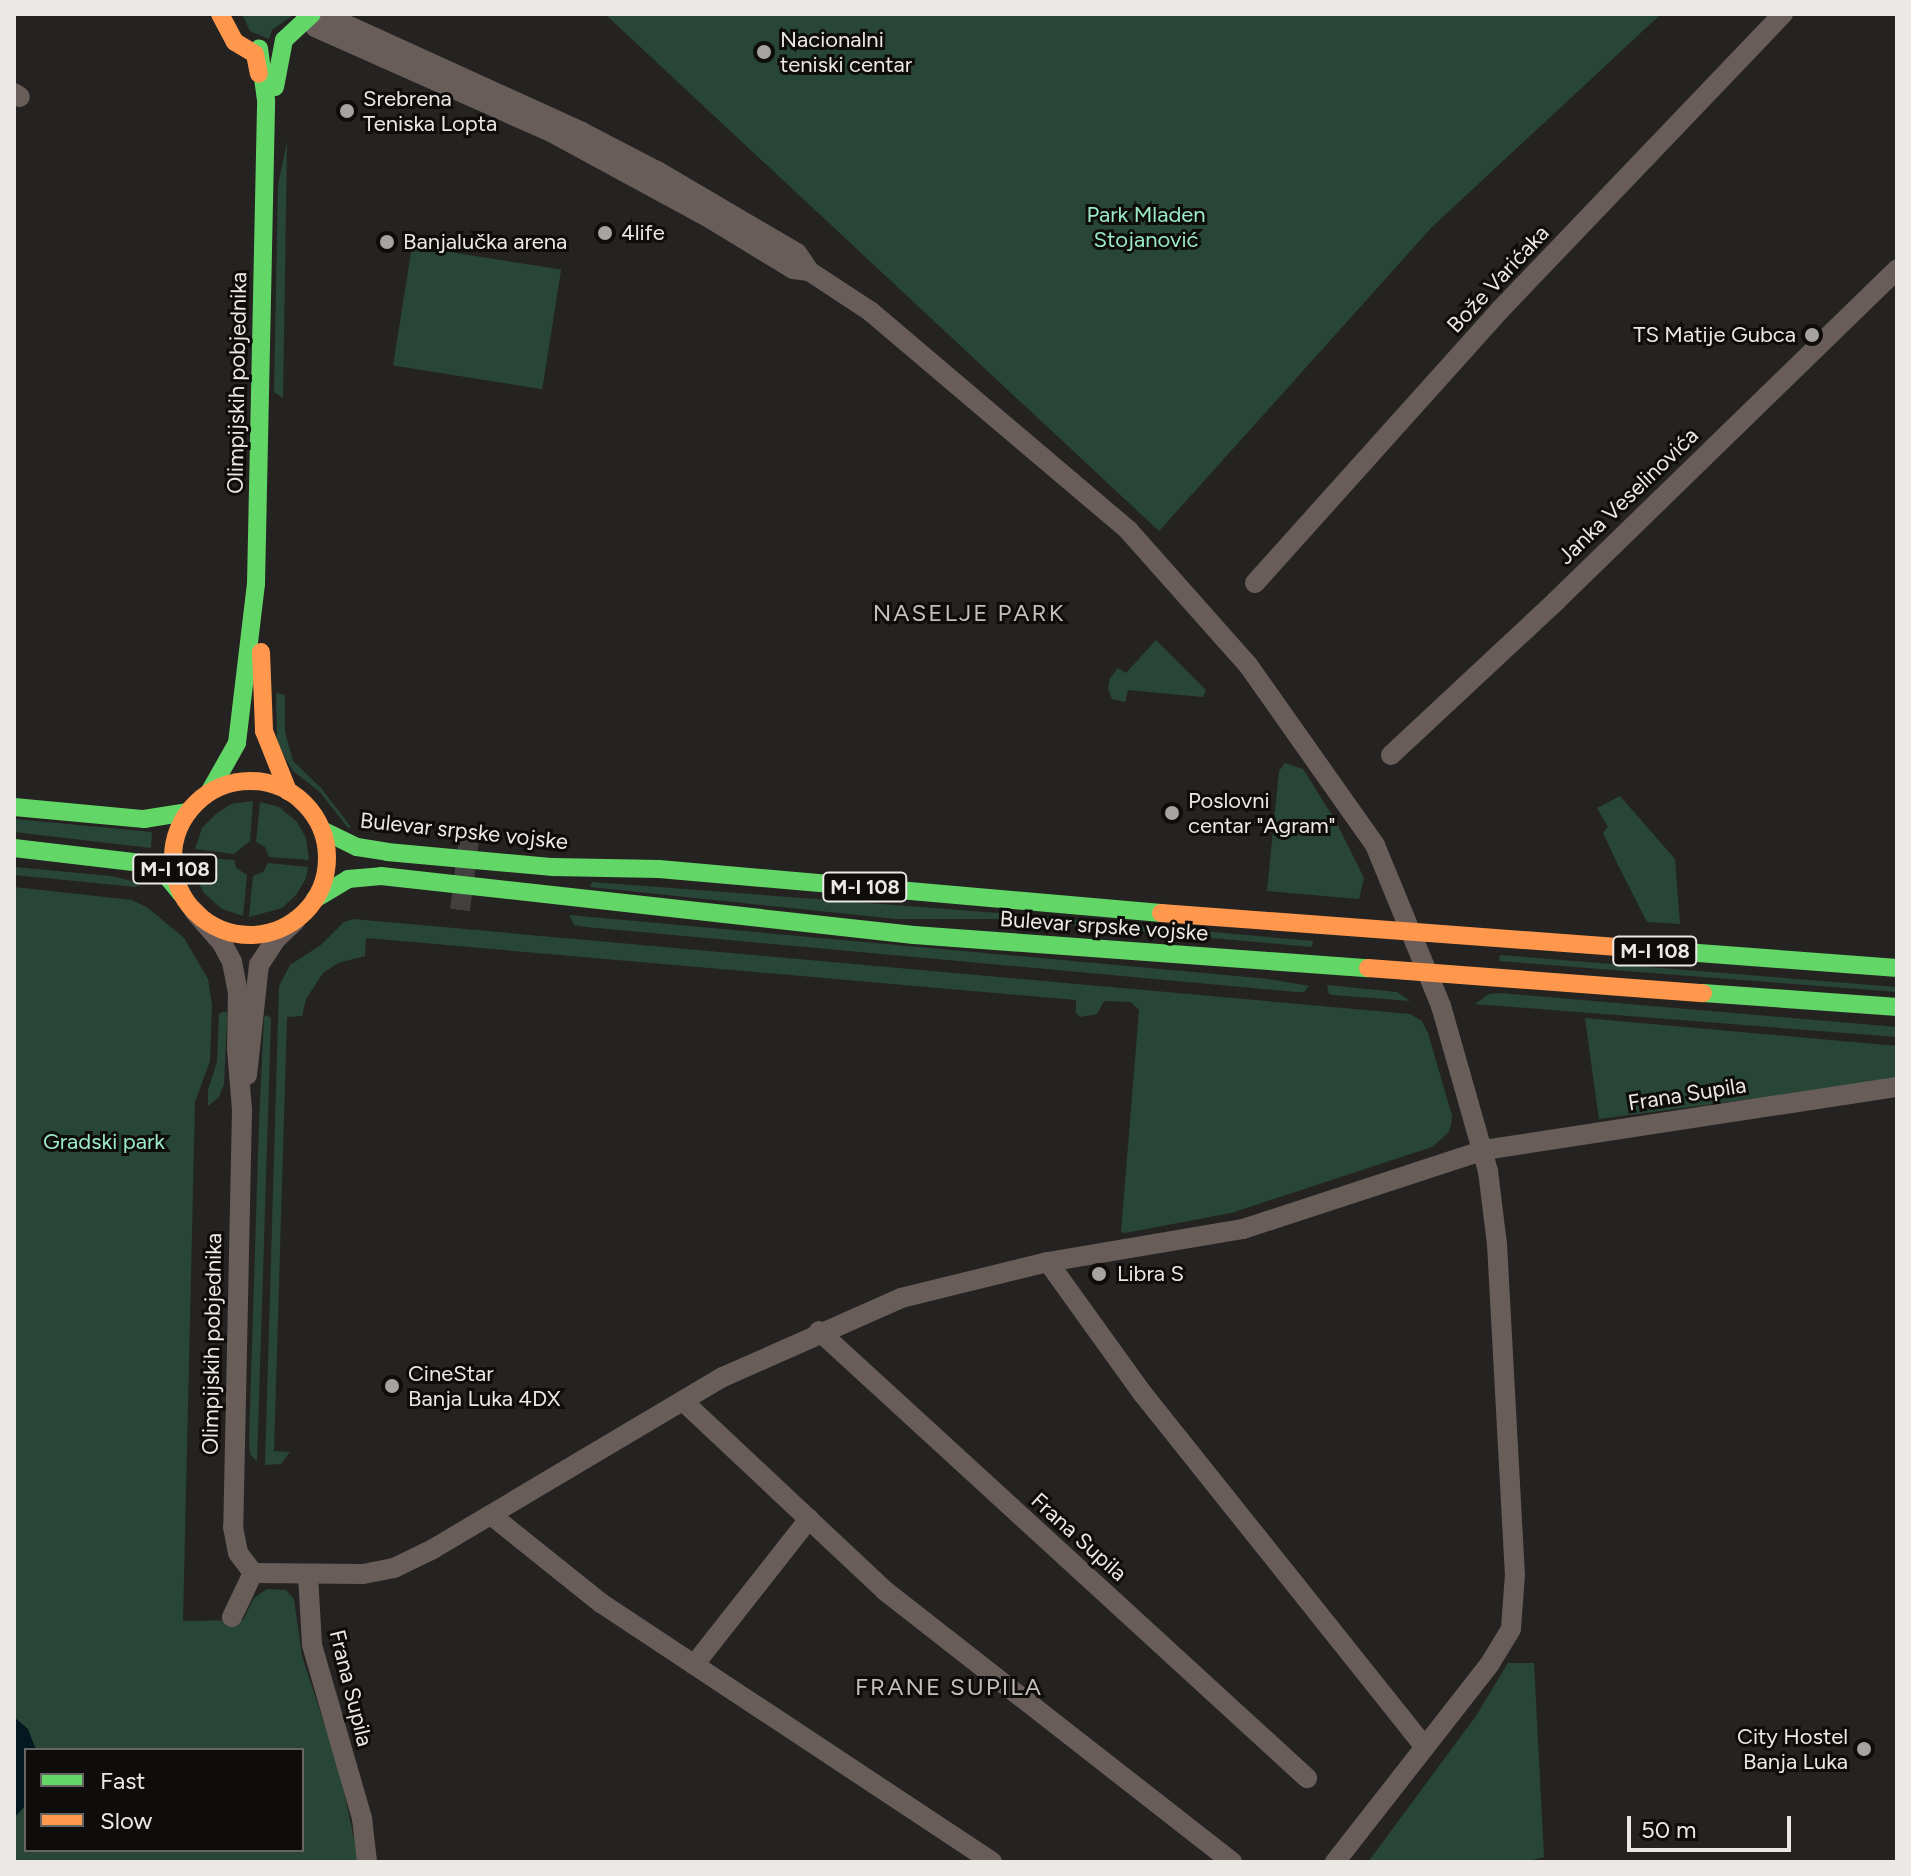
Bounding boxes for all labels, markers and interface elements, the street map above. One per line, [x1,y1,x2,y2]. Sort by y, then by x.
place label: Nacionalni teniski centar [780,26,912,78]
marker: Nacionalni teniski centar [755,43,773,61]
place label: Srebrena Teniska Lopta [363,85,497,136]
marker: Srebrena Teniska Lopta [338,102,356,120]
park label: Park Mladen Stojanović [1086,201,1206,252]
place label: 4life [621,220,665,246]
street label: Bože Varićaka [1442,220,1554,338]
marker: 4life [596,224,614,242]
place label: Banjalučka arena [403,229,567,255]
marker: Banjalučka arena [378,233,396,251]
street label: Olimpijskih pobjednika [222,272,252,494]
place label: TS Matije Gubca [1633,322,1796,348]
marker: TS Matije Gubca [1803,326,1821,344]
street label: Janka Veselinovića [1552,422,1704,570]
district label: NASELJE PARK [873,599,1065,627]
place label: Poslovni centar "Agram" [1188,787,1336,838]
marker: Poslovni centar "Agram" [1163,804,1181,822]
street label: Bulevar srpske vojske [359,807,569,855]
road number: M-I 108 [131,853,219,885]
road number: M-I 108 [821,871,909,903]
street label: Bulevar srpske vojske [999,906,1209,946]
road number: M-I 108 [1611,935,1699,967]
street label: Frana Supila [1626,1072,1748,1116]
park label: Gradski park [43,1129,165,1155]
street label: Olimpijskih pobjednika [197,1233,227,1455]
place label: Libra S [1117,1261,1184,1287]
marker: Libra S [1088,1263,1110,1285]
place label: CineStar Banja Luka 4DX [408,1360,561,1412]
marker: CineStar Banja Luka 4DX [383,1377,401,1395]
street label: Frana Supila [1026,1487,1132,1587]
street label: Frana Supila [324,1627,378,1749]
district label: FRANE SUPILA [855,1673,1043,1701]
place label: City Hostel Banja Luka [1737,1723,1848,1774]
marker: City Hostel Banja Luka [1855,1740,1873,1758]
legend [24,1748,304,1852]
text: Fast [100,1766,145,1795]
scale bar [1631,1800,1795,1850]
text: Slow [100,1806,152,1835]
text: 50 m [1641,1815,1697,1844]

